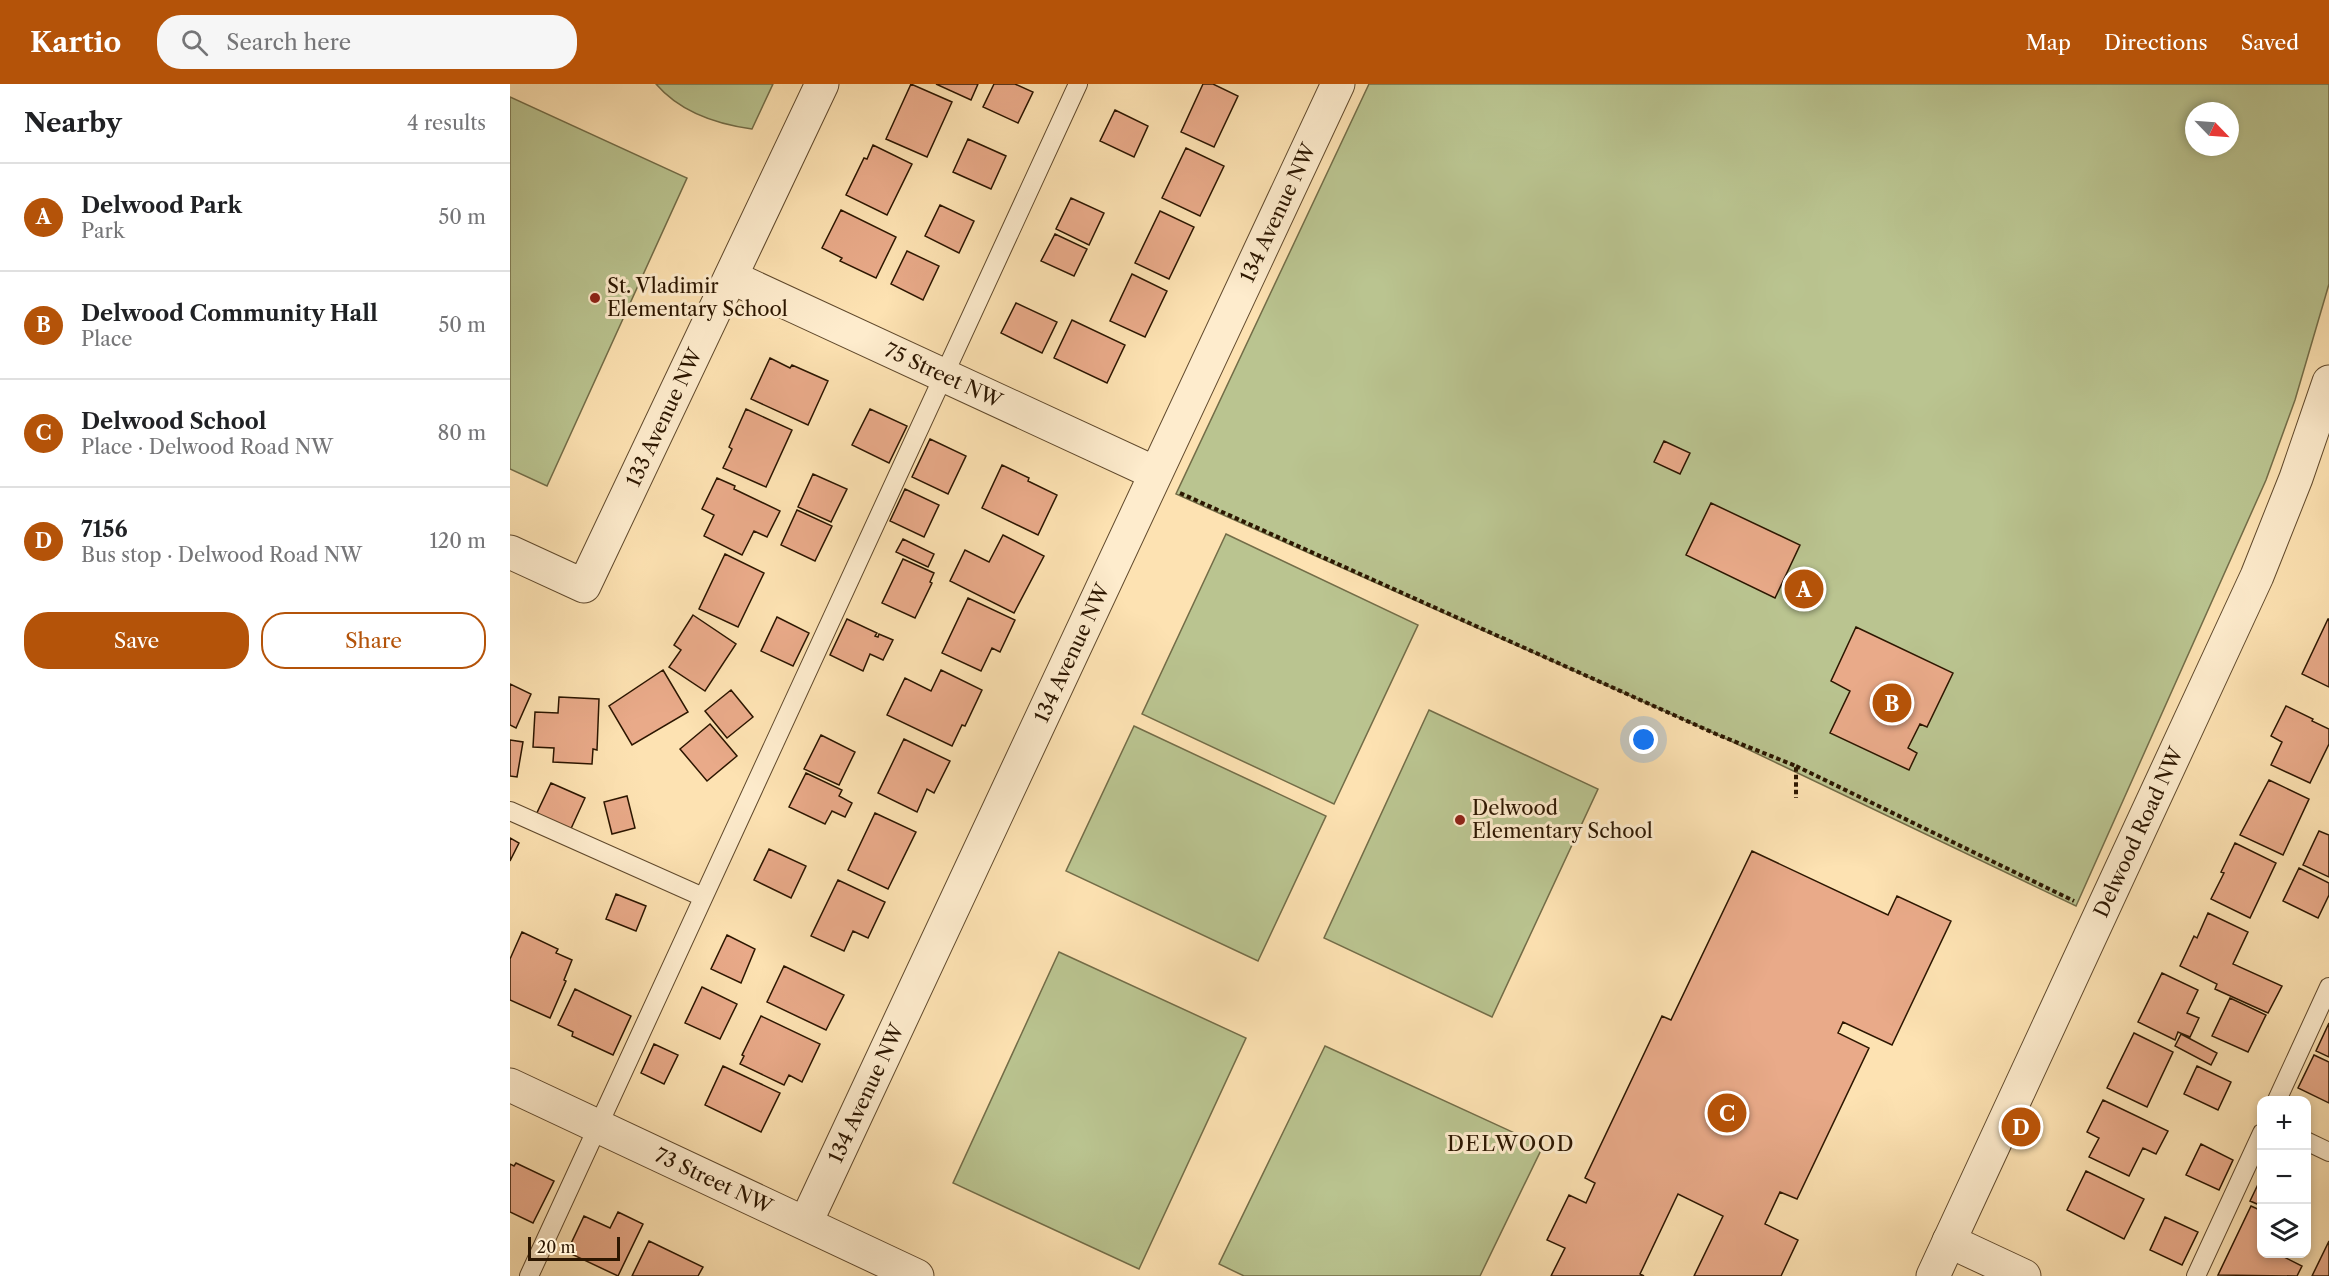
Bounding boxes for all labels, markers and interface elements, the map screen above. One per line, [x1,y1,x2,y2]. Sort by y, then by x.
search box [157,15,577,69]
text: Kartio [30,25,121,59]
icon: search [178,26,211,59]
text: Search here [226,29,351,56]
text: Map [2026,30,2071,55]
text: Directions [2104,30,2208,55]
text: Saved [2241,30,2299,55]
north arrow [2185,102,2239,156]
text: Nearby [24,107,122,139]
text: 4 results [407,111,486,135]
street label: 134 Avenue NW [1235,139,1321,286]
text: Delwood Park [81,192,242,219]
text: A [36,205,51,229]
text: 50 m [439,205,486,229]
text: Park [81,219,124,243]
place label: St. Vladimir Elementary School [607,274,788,321]
marker: St. Vladimir Elementary School [588,291,602,305]
text: Delwood Community Hall [81,300,378,327]
text: B [36,313,51,337]
text: 50 m [439,313,486,337]
text: Place [81,327,132,351]
street label: 75 Street NW [881,338,1007,413]
street label: 133 Avenue NW [621,344,707,490]
text: Delwood School [81,408,266,435]
text: C [35,421,52,445]
text: 80 m [438,421,486,445]
text: Place · Delwood Road NW [81,435,333,459]
text: 7156 [81,516,128,543]
text: D [35,529,52,553]
text: 120 m [429,529,486,553]
text: Bus stop · Delwood Road NW [81,543,362,567]
pin: A [1784,566,1824,612]
street label: 134 Avenue NW [1029,579,1115,726]
button: Save [24,612,249,669]
button: Share [261,612,486,669]
pin: B [1872,680,1912,726]
your location [1629,725,1658,754]
street label: Delwood Road NW [2089,742,2189,921]
place label: Delwood Elementary School [1472,796,1653,843]
marker: Delwood Elementary School [1453,813,1467,827]
street label: 134 Avenue NW [823,1019,909,1167]
pin: C [1708,1090,1746,1136]
map controls [2257,1096,2311,1258]
button: + [2257,1096,2311,1150]
pin: D [2002,1104,2040,1150]
district label: DELWOOD [1447,1131,1575,1156]
street label: 73 Street NW [651,1143,777,1219]
button: − [2257,1150,2311,1204]
button: layers [2257,1204,2311,1258]
scale bar [528,1234,620,1262]
text: 20 m [537,1237,576,1257]

